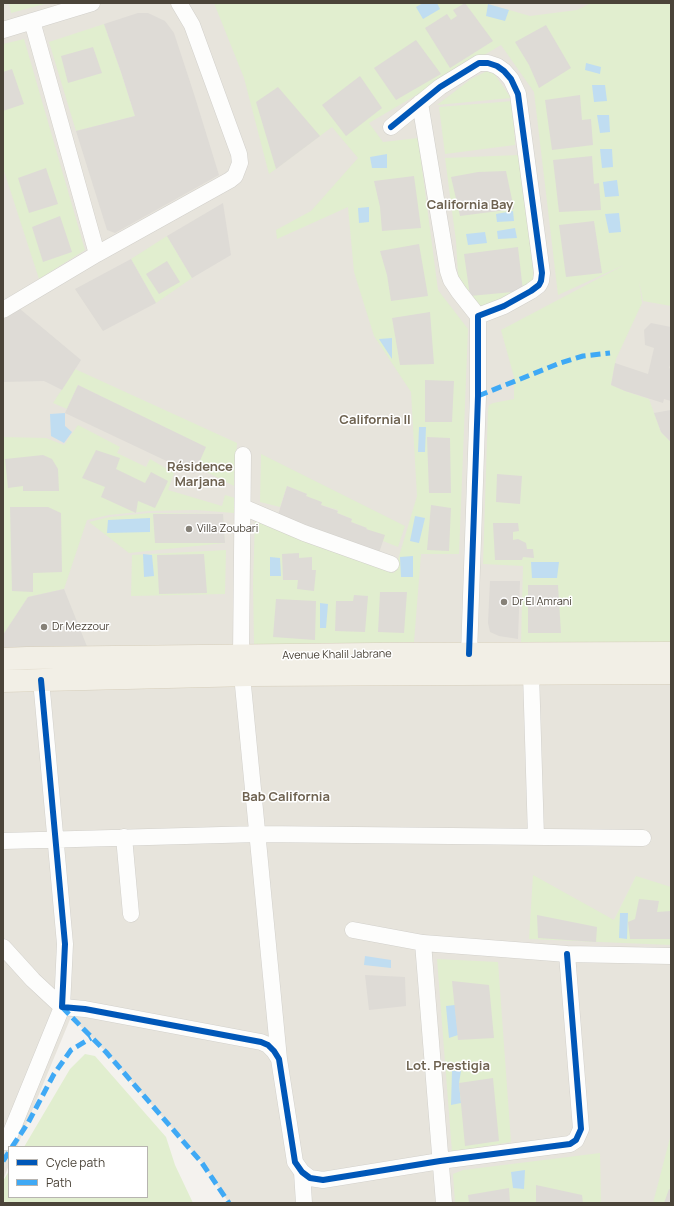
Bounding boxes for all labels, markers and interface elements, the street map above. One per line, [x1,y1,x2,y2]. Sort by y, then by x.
district label: California Bay [427,197,513,213]
district label: California II [339,412,411,428]
district label: Résidence Marjana [167,459,233,490]
place label: Villa Zoubari [197,522,258,536]
marker: Villa Zoubari [184,524,194,534]
place label: Dr El Amrani [512,595,572,609]
marker: Dr El Amrani [499,597,509,607]
place label: Dr Mezzour [52,620,109,634]
marker: Dr Mezzour [39,622,49,632]
street label: Avenue Khalil Jabrane [282,647,392,663]
district label: Bab California [242,789,330,805]
district label: Lot. Prestigia [406,1058,490,1074]
legend [8,1146,148,1198]
text: Cycle path [46,1154,105,1171]
text: Path [46,1174,72,1191]

